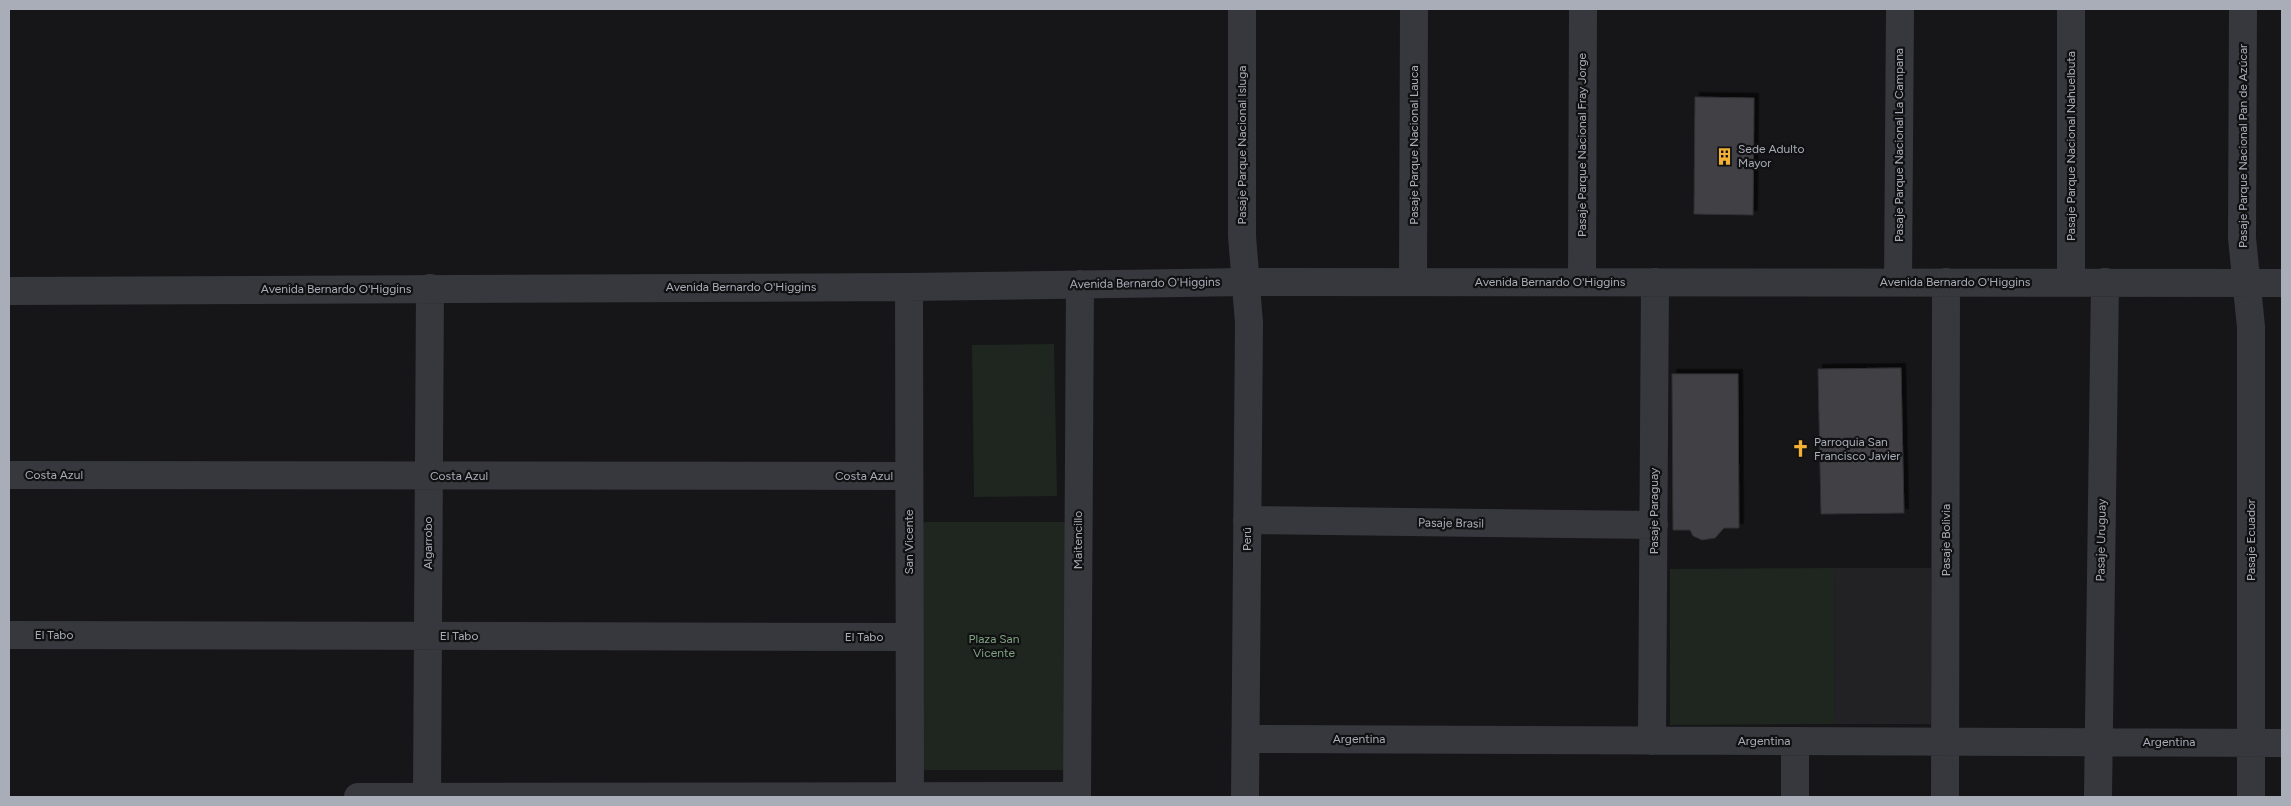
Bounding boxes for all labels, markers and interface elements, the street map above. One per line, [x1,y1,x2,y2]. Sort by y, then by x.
street label: Pasaje Parque Nacional Pan de Azúcar [2236,44,2250,248]
street label: Pasaje Parque Nacional La Campana [1892,48,1906,242]
street label: Pasaje Parque Nacional Nahuelbuta [2064,51,2078,241]
street label: Pasaje Parque Nacional Fray Jorge [1575,52,1589,237]
street label: Pasaje Parque Nacional Lauca [1407,65,1421,225]
street label: Pasaje Parque Nacional Isluga [1235,66,1249,224]
place label: Sede Adulto Mayor [1738,142,1804,170]
building icon: Sede Adulto Mayor [1714,146,1734,166]
street label: Avenida Bernardo O'Higgins [1070,275,1221,291]
street label: Avenida Bernardo O'Higgins [1475,275,1626,289]
street label: Avenida Bernardo O'Higgins [1880,275,2031,289]
street label: Avenida Bernardo O'Higgins [666,280,817,294]
street label: Avenida Bernardo O'Higgins [261,282,412,296]
place label: Parroquia San Francisco Javier [1814,435,1900,463]
church icon: Parroquia San Francisco Javier [1790,439,1810,459]
street label: Pasaje Paraguay [1647,467,1661,554]
street label: Costa Azul [25,468,83,482]
street label: Costa Azul [430,469,488,483]
street label: Costa Azul [835,469,893,483]
street label: Pasaje Uruguay [2093,498,2109,581]
street label: Pasaje Ecuador [2244,499,2258,581]
street label: Pasaje Bolivia [1939,504,1953,576]
street label: San Vicente [902,509,916,575]
street label: Maitencillo [1071,511,1085,569]
street label: Pasaje Brasil [1418,515,1484,531]
street label: Algarrobo [421,516,435,570]
street label: Perú [1240,527,1254,551]
street label: El Tabo [35,628,73,642]
street label: El Tabo [440,629,478,643]
street label: El Tabo [845,630,883,644]
park label: Plaza San Vicente [969,632,1020,660]
street label: Argentina [1333,732,1385,746]
street label: Argentina [1738,734,1790,748]
street label: Argentina [2143,735,2195,749]

